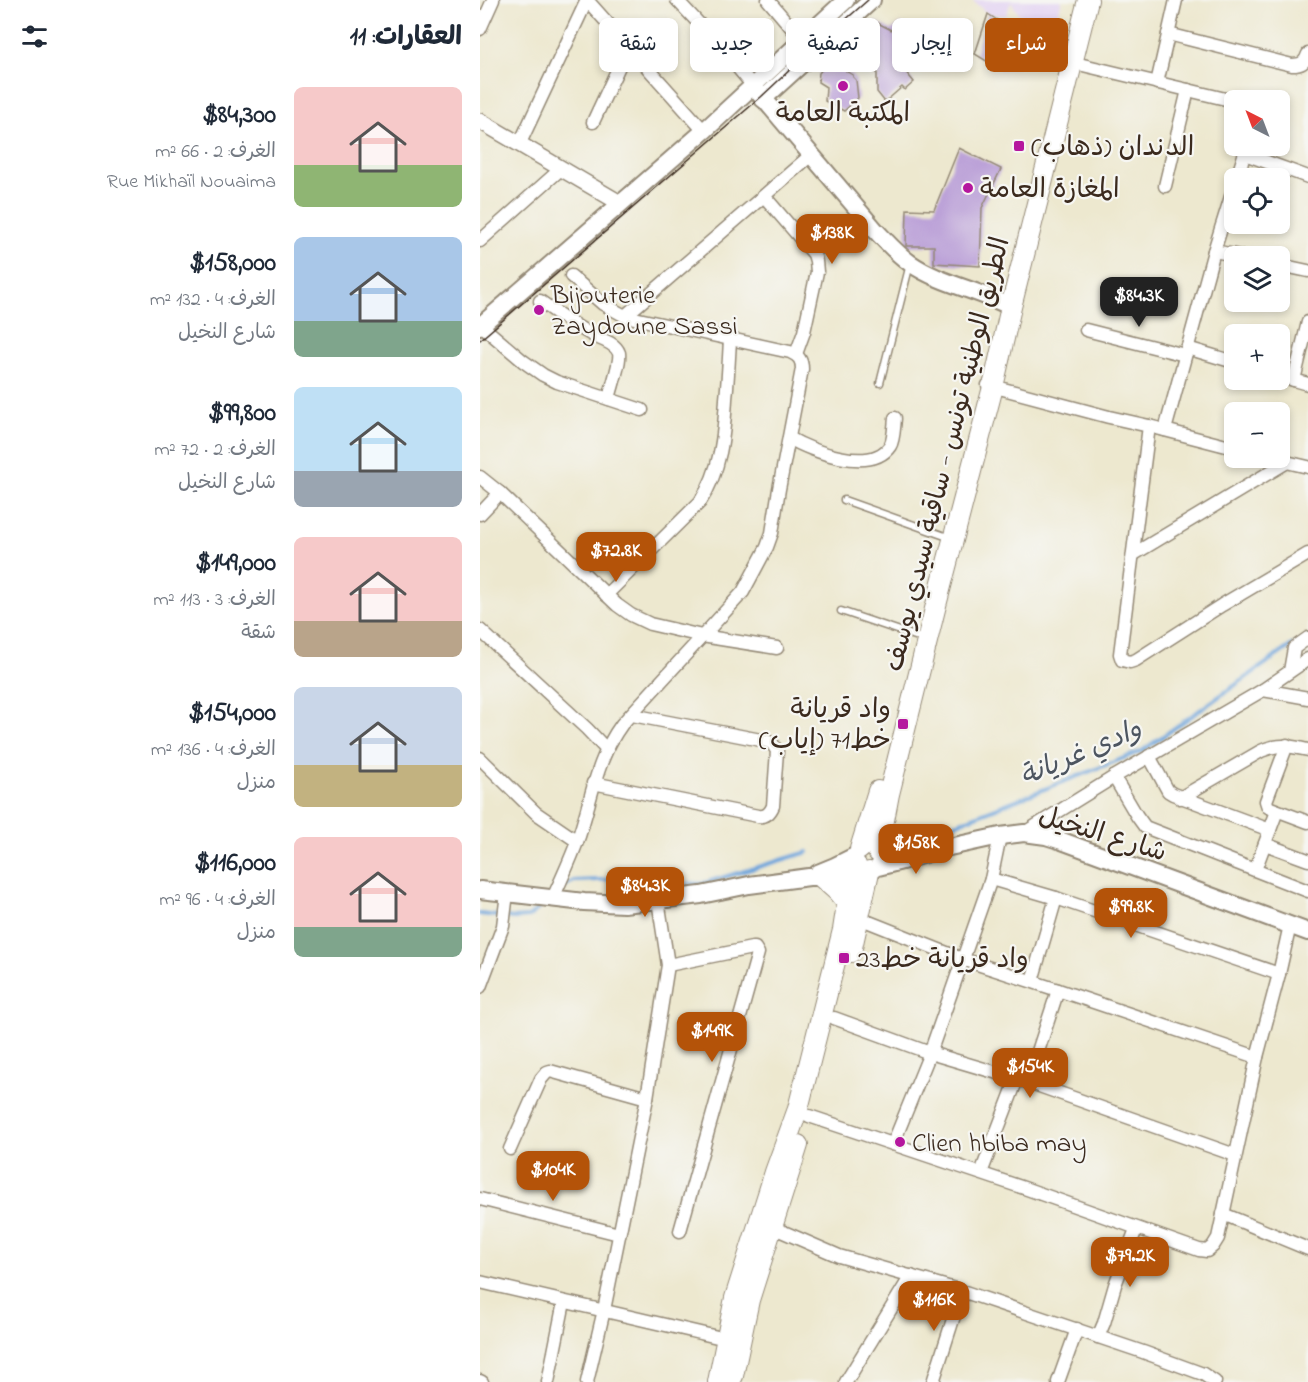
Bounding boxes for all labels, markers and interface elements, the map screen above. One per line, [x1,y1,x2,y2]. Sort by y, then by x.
chip: شقة [599,18,678,72]
chip: جديد [690,18,774,72]
chip: تصفية [786,18,880,72]
chip: إيجار [892,18,973,72]
chip: شراء [985,18,1068,72]
text: العقارات: 11 [350,19,462,57]
icon: filters [18,20,51,53]
marker: المكتبة العامة [836,79,850,93]
north arrow [1224,90,1290,156]
map controls [1224,90,1290,468]
place label: المكتبة العامة [776,95,910,134]
text: $84,300 [202,97,276,135]
icon: home [342,111,414,183]
place label: الدندان (ذهاب) [1031,129,1194,168]
text: الغرف: 2 · 66 m² [155,138,276,167]
marker: الدندان (ذهاب) [1012,139,1026,153]
text: Rue Mikhaïl Nouaima [107,168,276,197]
button: locate [1224,168,1290,234]
place label: المغازة العامة [980,171,1120,210]
marker: المغازة العامة [961,181,975,195]
pin: $138K [790,214,874,265]
text: $138K [810,219,854,248]
street label: الطريق الوطنية تونس - ساقية سيدي يوسف [876,233,1021,676]
text: $158,000 [189,245,276,283]
button: layers [1224,246,1290,312]
icon: home [342,261,414,333]
place label: Bijouterie Zaydoune Sassi [550,277,738,347]
pin: $84.3K [1090,277,1188,328]
text: $84.3K [1114,282,1164,311]
text: الغرف: 4 · 132 m² [150,286,276,315]
marker: Bijouterie Zaydoune Sassi [532,303,546,317]
text: شارع النخيل [178,319,276,348]
button: + [1224,324,1290,390]
text: $99,800 [208,395,276,433]
button: − [1224,402,1290,468]
icon: home [342,411,414,483]
text: الغرف: 2 · 72 m² [154,436,276,465]
text: شارع النخيل [178,469,276,498]
pin: $72.8K [567,532,665,583]
text: $72.8K [590,537,642,566]
text: $149,000 [195,545,276,583]
icon: home [342,561,414,633]
text: الغرف: 3 · 113 m² [153,586,276,615]
text: شقة [241,619,276,648]
place label: واد قريانة خط71 (إياب) [758,691,891,761]
text: $154,000 [188,695,276,733]
water label: وادي غريانة [1014,710,1149,798]
icon: home [342,711,414,783]
marker: واد قريانة خط71 (إياب) [896,717,910,731]
text: الغرف: 4 · 136 m² [151,736,276,765]
text: منزل [237,769,276,798]
street label: شارع النخيل [1033,797,1171,873]
pin: $158K [874,824,958,875]
text: $158K [892,829,940,858]
text: $116,000 [194,845,276,883]
icon: home [342,861,414,933]
pin: $84.3K [596,867,694,918]
text: $84.3K [620,872,670,901]
text: الغرف: 4 · 96 m² [159,886,276,915]
pin: $99.8K [1082,888,1180,939]
text: $99.8K [1108,893,1154,922]
text: منزل [237,919,276,948]
place label: واد قريانة خط23 [856,941,1029,980]
marker: واد قريانة خط23 [837,951,851,965]
pin: $149K [670,1012,754,1063]
text: $149K [691,1017,733,1046]
pin: $154K [988,1048,1072,1099]
text: $154K [1006,1053,1054,1082]
place label: Clien hbiba may [912,1125,1086,1164]
marker: Clien hbiba may [893,1135,907,1149]
pin: $104K [511,1151,595,1202]
text: $104K [530,1156,576,1185]
pin: $79.2K [1081,1237,1179,1288]
text: $79.2K [1105,1242,1155,1271]
pin: $116K [892,1281,976,1332]
text: $116K [912,1286,956,1315]

